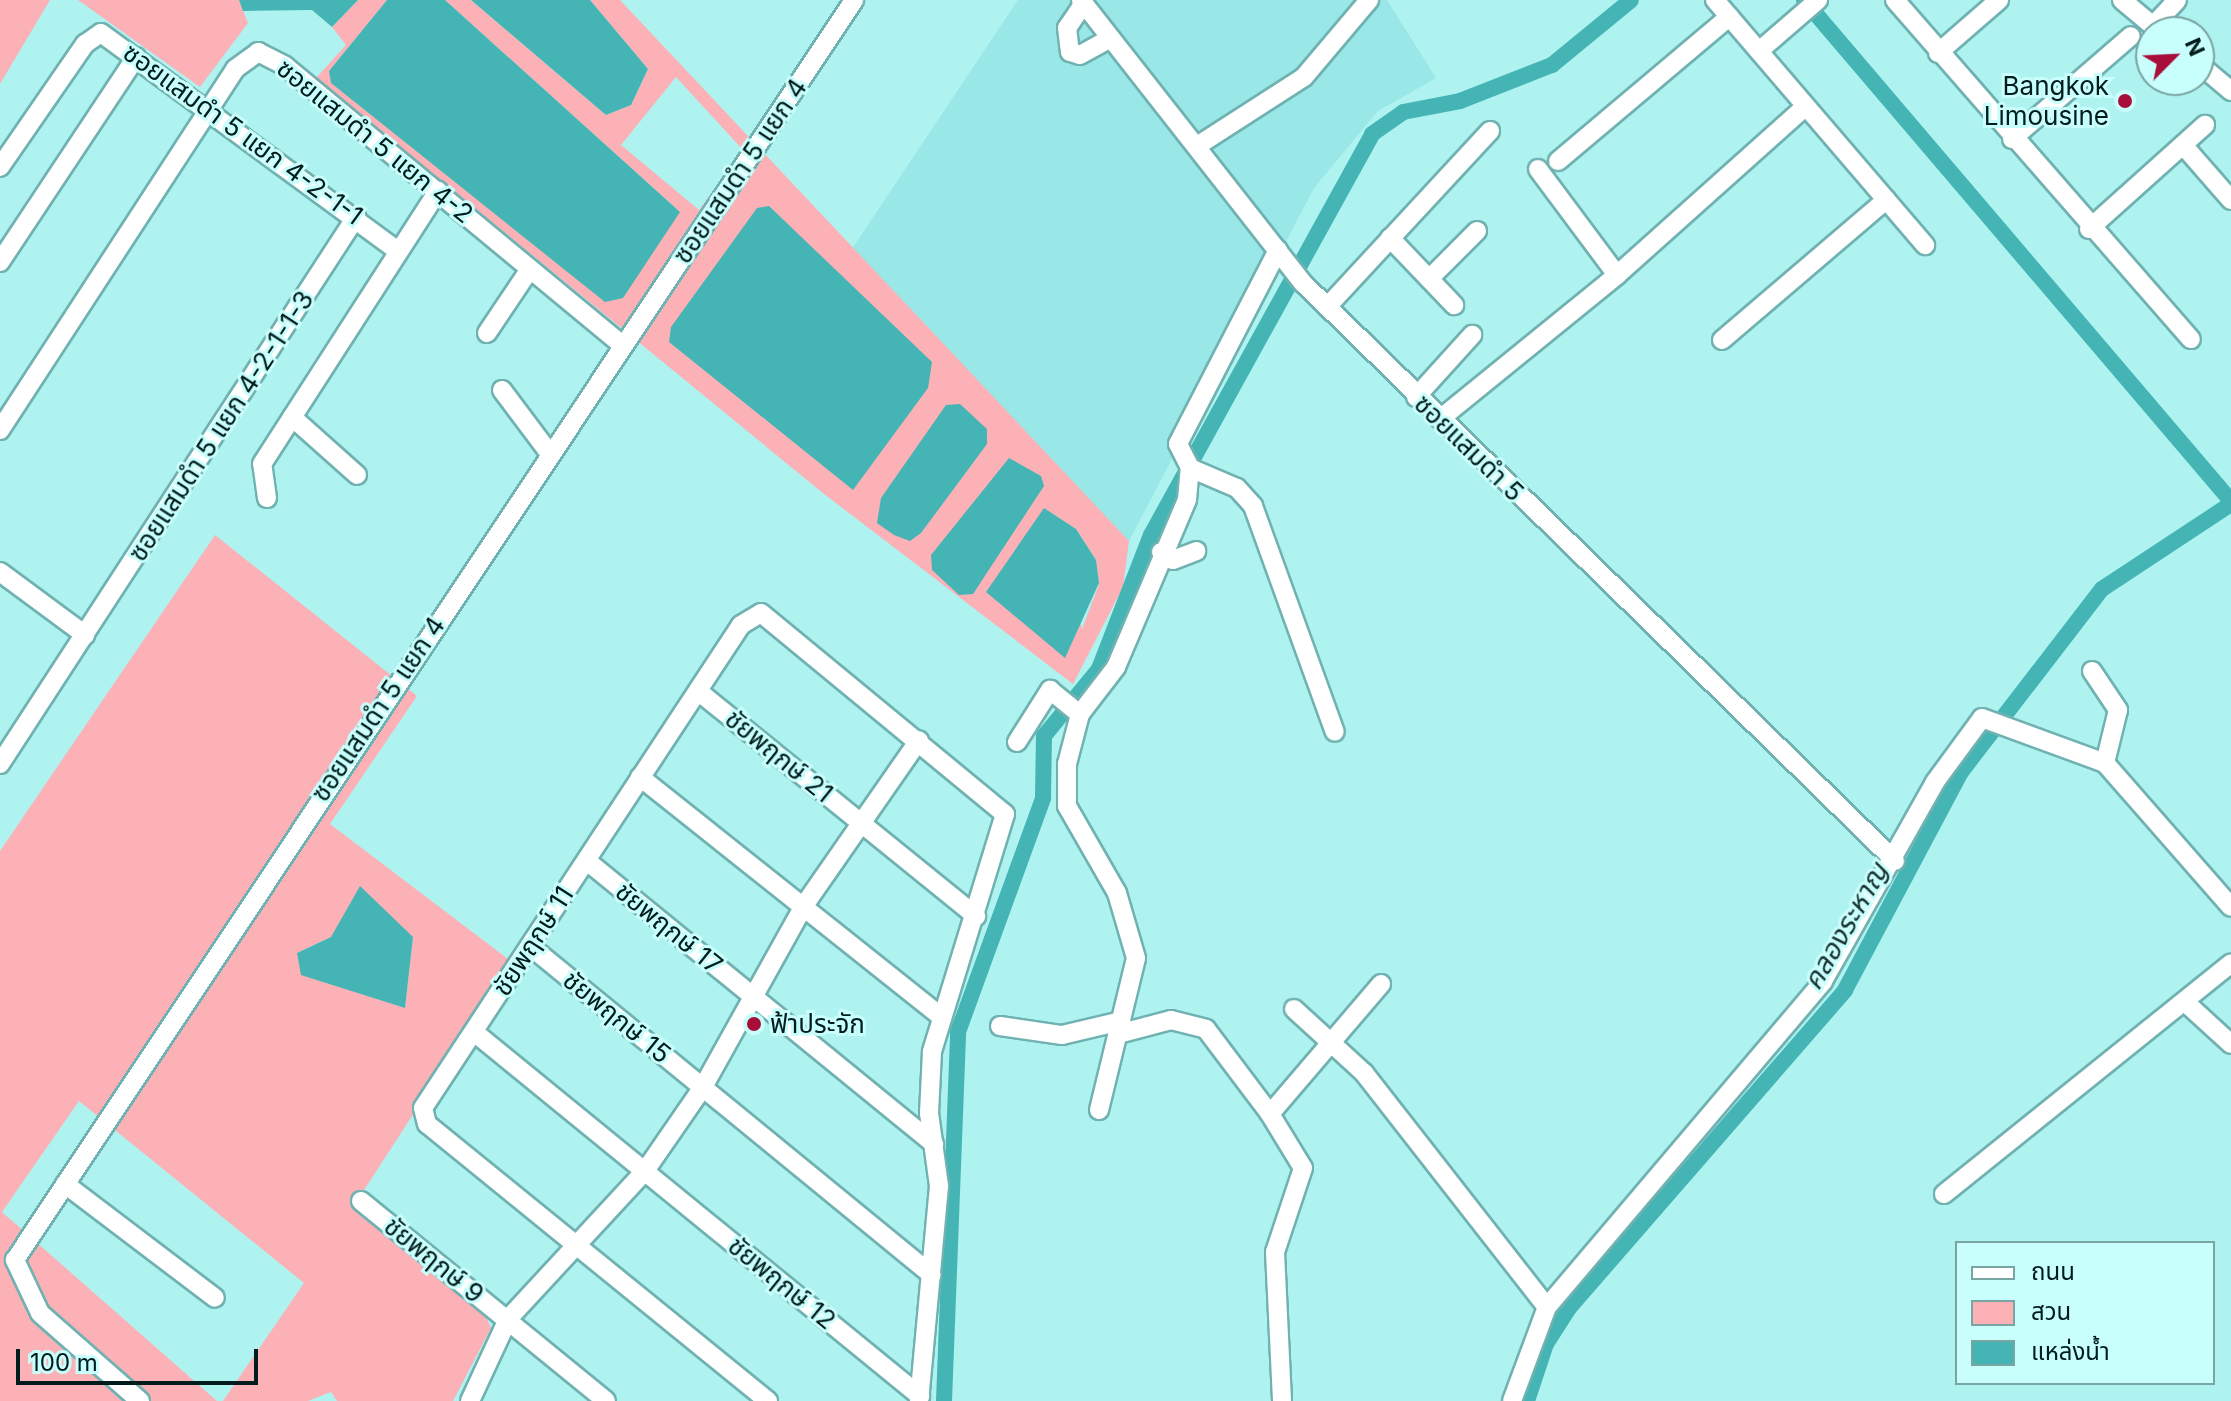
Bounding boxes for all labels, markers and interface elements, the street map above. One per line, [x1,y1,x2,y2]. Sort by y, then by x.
north arrow [2135,16,2215,96]
text: N [2180,34,2210,60]
street label: ซอยแสมดำ 5 แยก 4-2-1-1 [117,37,369,231]
street label: ซอยแสมดำ 5 แยก 4-2 [271,52,479,230]
place label: Bangkok Limousine [1984,70,2109,132]
street label: ซอยแสมดำ 5 แยก 4 [667,73,813,269]
marker: Bangkok Limousine [2116,92,2134,110]
street label: ซอยแสมดำ 5 แยก 4-2-1-1-3 [122,285,320,567]
street label: ซอยแสมดำ 5 [1408,388,1530,508]
street label: ซอยแสมดำ 5 แยก 4 [305,611,451,807]
street label: ชัยพฤกษ์ 21 [719,703,839,809]
water label: คลองระหาญ [1795,857,1895,995]
street label: ชัยพฤกษ์ 17 [609,876,729,980]
street label: ชัยพฤกษ์ 11 [486,880,580,1002]
street label: ชัยพฤกษ์ 15 [557,964,677,1070]
place label: ฟ้าประจัก [770,1008,865,1040]
marker: ฟ้าประจัก [745,1015,763,1033]
street label: ชัยพฤกษ์ 9 [378,1210,490,1310]
street label: ชัยพฤกษ์ 12 [722,1230,842,1336]
legend [1955,1241,2215,1385]
text: ถนน [2031,1257,2075,1286]
text: สวน [2031,1297,2071,1326]
scale bar [20,1333,262,1383]
text: แหล่งน้ำ [2031,1337,2110,1366]
text: 100 m [30,1348,98,1377]

